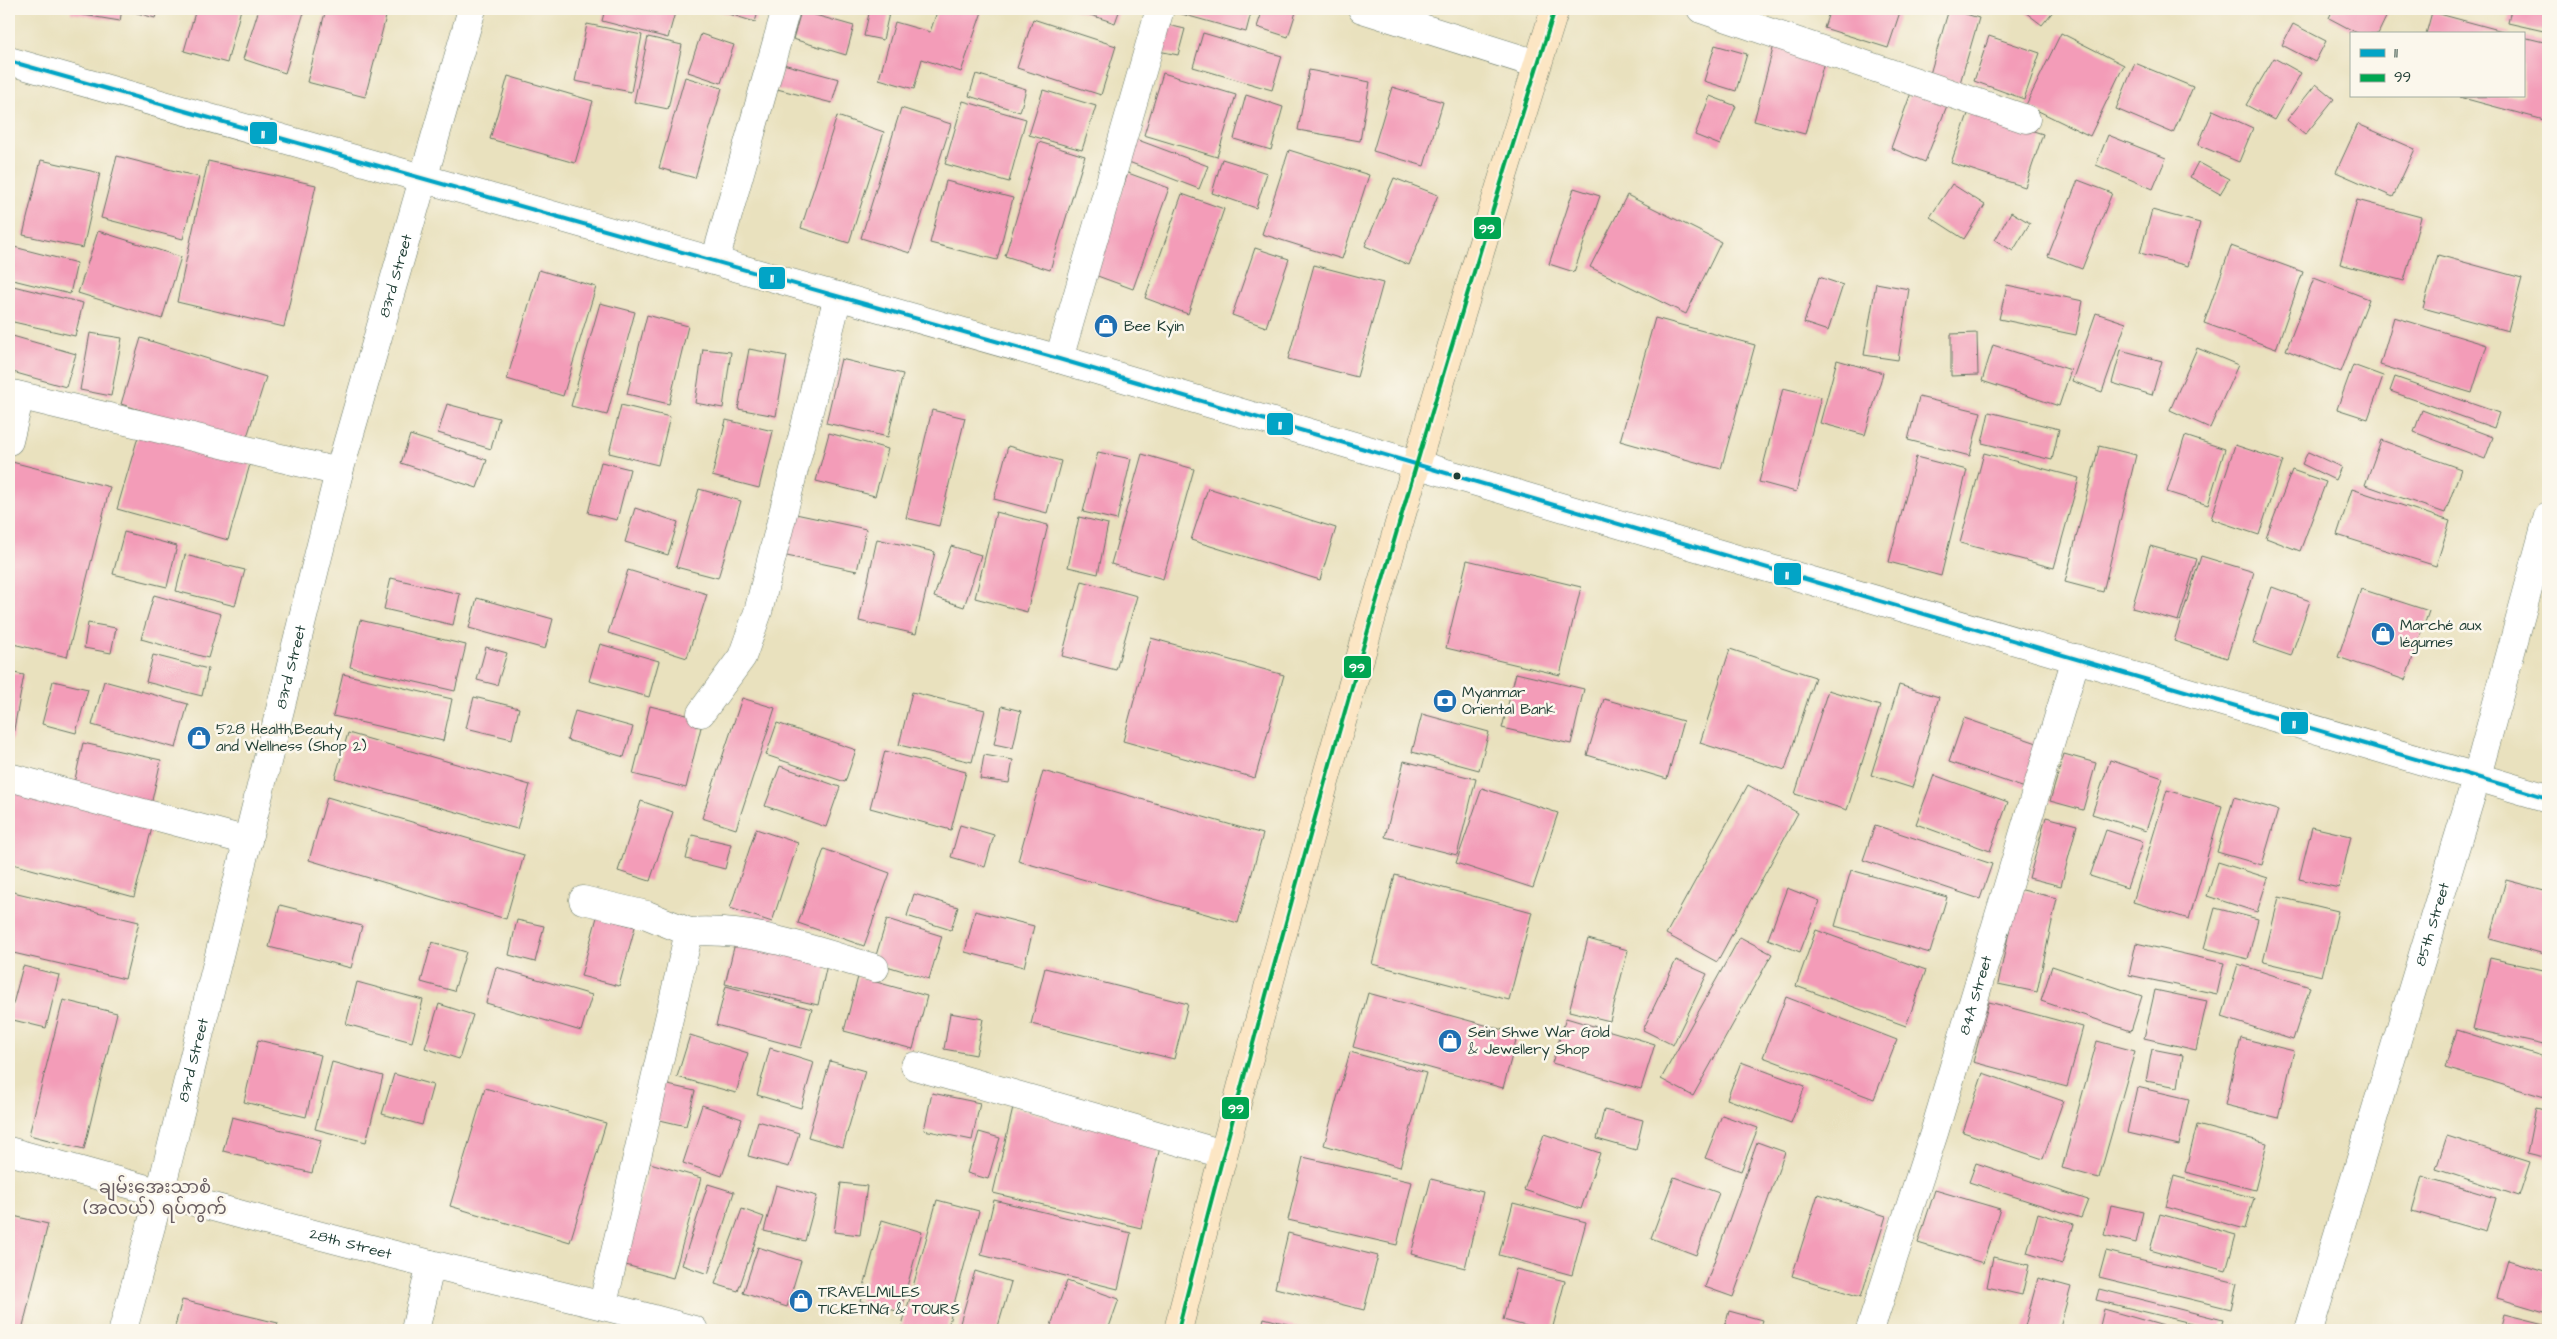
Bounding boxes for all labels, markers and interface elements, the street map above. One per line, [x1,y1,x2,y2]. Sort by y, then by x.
legend [2350,32,2524,98]
text: 11 [2394,43,2398,64]
text: 99 [2394,67,2411,88]
line badge: 11 [249,121,278,145]
text: 11 [261,124,265,144]
line badge: 99 [1473,216,1502,240]
text: 99 [1479,219,1495,239]
street label: 83rd Street [373,232,417,320]
line badge: 11 [758,266,786,290]
text: 11 [770,268,774,288]
shop icon: Bee Kyin [1093,313,1119,339]
place label: Bee Kyin [1124,316,1184,338]
line badge: 11 [1266,412,1294,436]
text: 11 [1278,415,1282,435]
unlabelled marker [1452,471,1462,481]
line badge: 11 [1773,562,1802,586]
text: 11 [1785,565,1789,585]
place label: Marché aux légumes [2400,615,2483,654]
shop icon: Marché aux légumes [2370,621,2396,647]
street label: 83rd Street [270,623,311,711]
line badge: 99 [1343,655,1372,679]
text: 99 [1349,658,1365,678]
place label: Myanmar Oriental Bank [1462,682,1555,720]
bank icon: Myanmar Oriental Bank [1432,688,1458,714]
line badge: 11 [2280,711,2309,735]
text: 11 [2292,714,2296,734]
place label: 528 Health,Beauty and Wellness (Shop 2) [216,719,367,757]
shop icon: 528 Health,Beauty and Wellness (Shop 2) [186,725,212,751]
street label: 85th Street [2409,880,2455,969]
street label: 84A Street [1953,953,1997,1037]
street label: 83rd Street [173,1016,214,1104]
place label: Sein Shwe War Gold & Jewellery Shop [1468,1022,1610,1061]
shop icon: Sein Shwe War Gold & Jewellery Shop [1437,1028,1463,1054]
line badge: 99 [1221,1096,1250,1120]
text: 99 [1228,1099,1244,1119]
district label: ချမ်းအေးသာစံ (အလယ်) ရပ်ကွက် [83,1174,227,1223]
street label: 28th Street [307,1223,394,1264]
place label: TRAVELMILES TICKETING & TOURS [818,1282,960,1320]
shop icon: TRAVELMILES TICKETING & TOURS [788,1288,814,1314]

